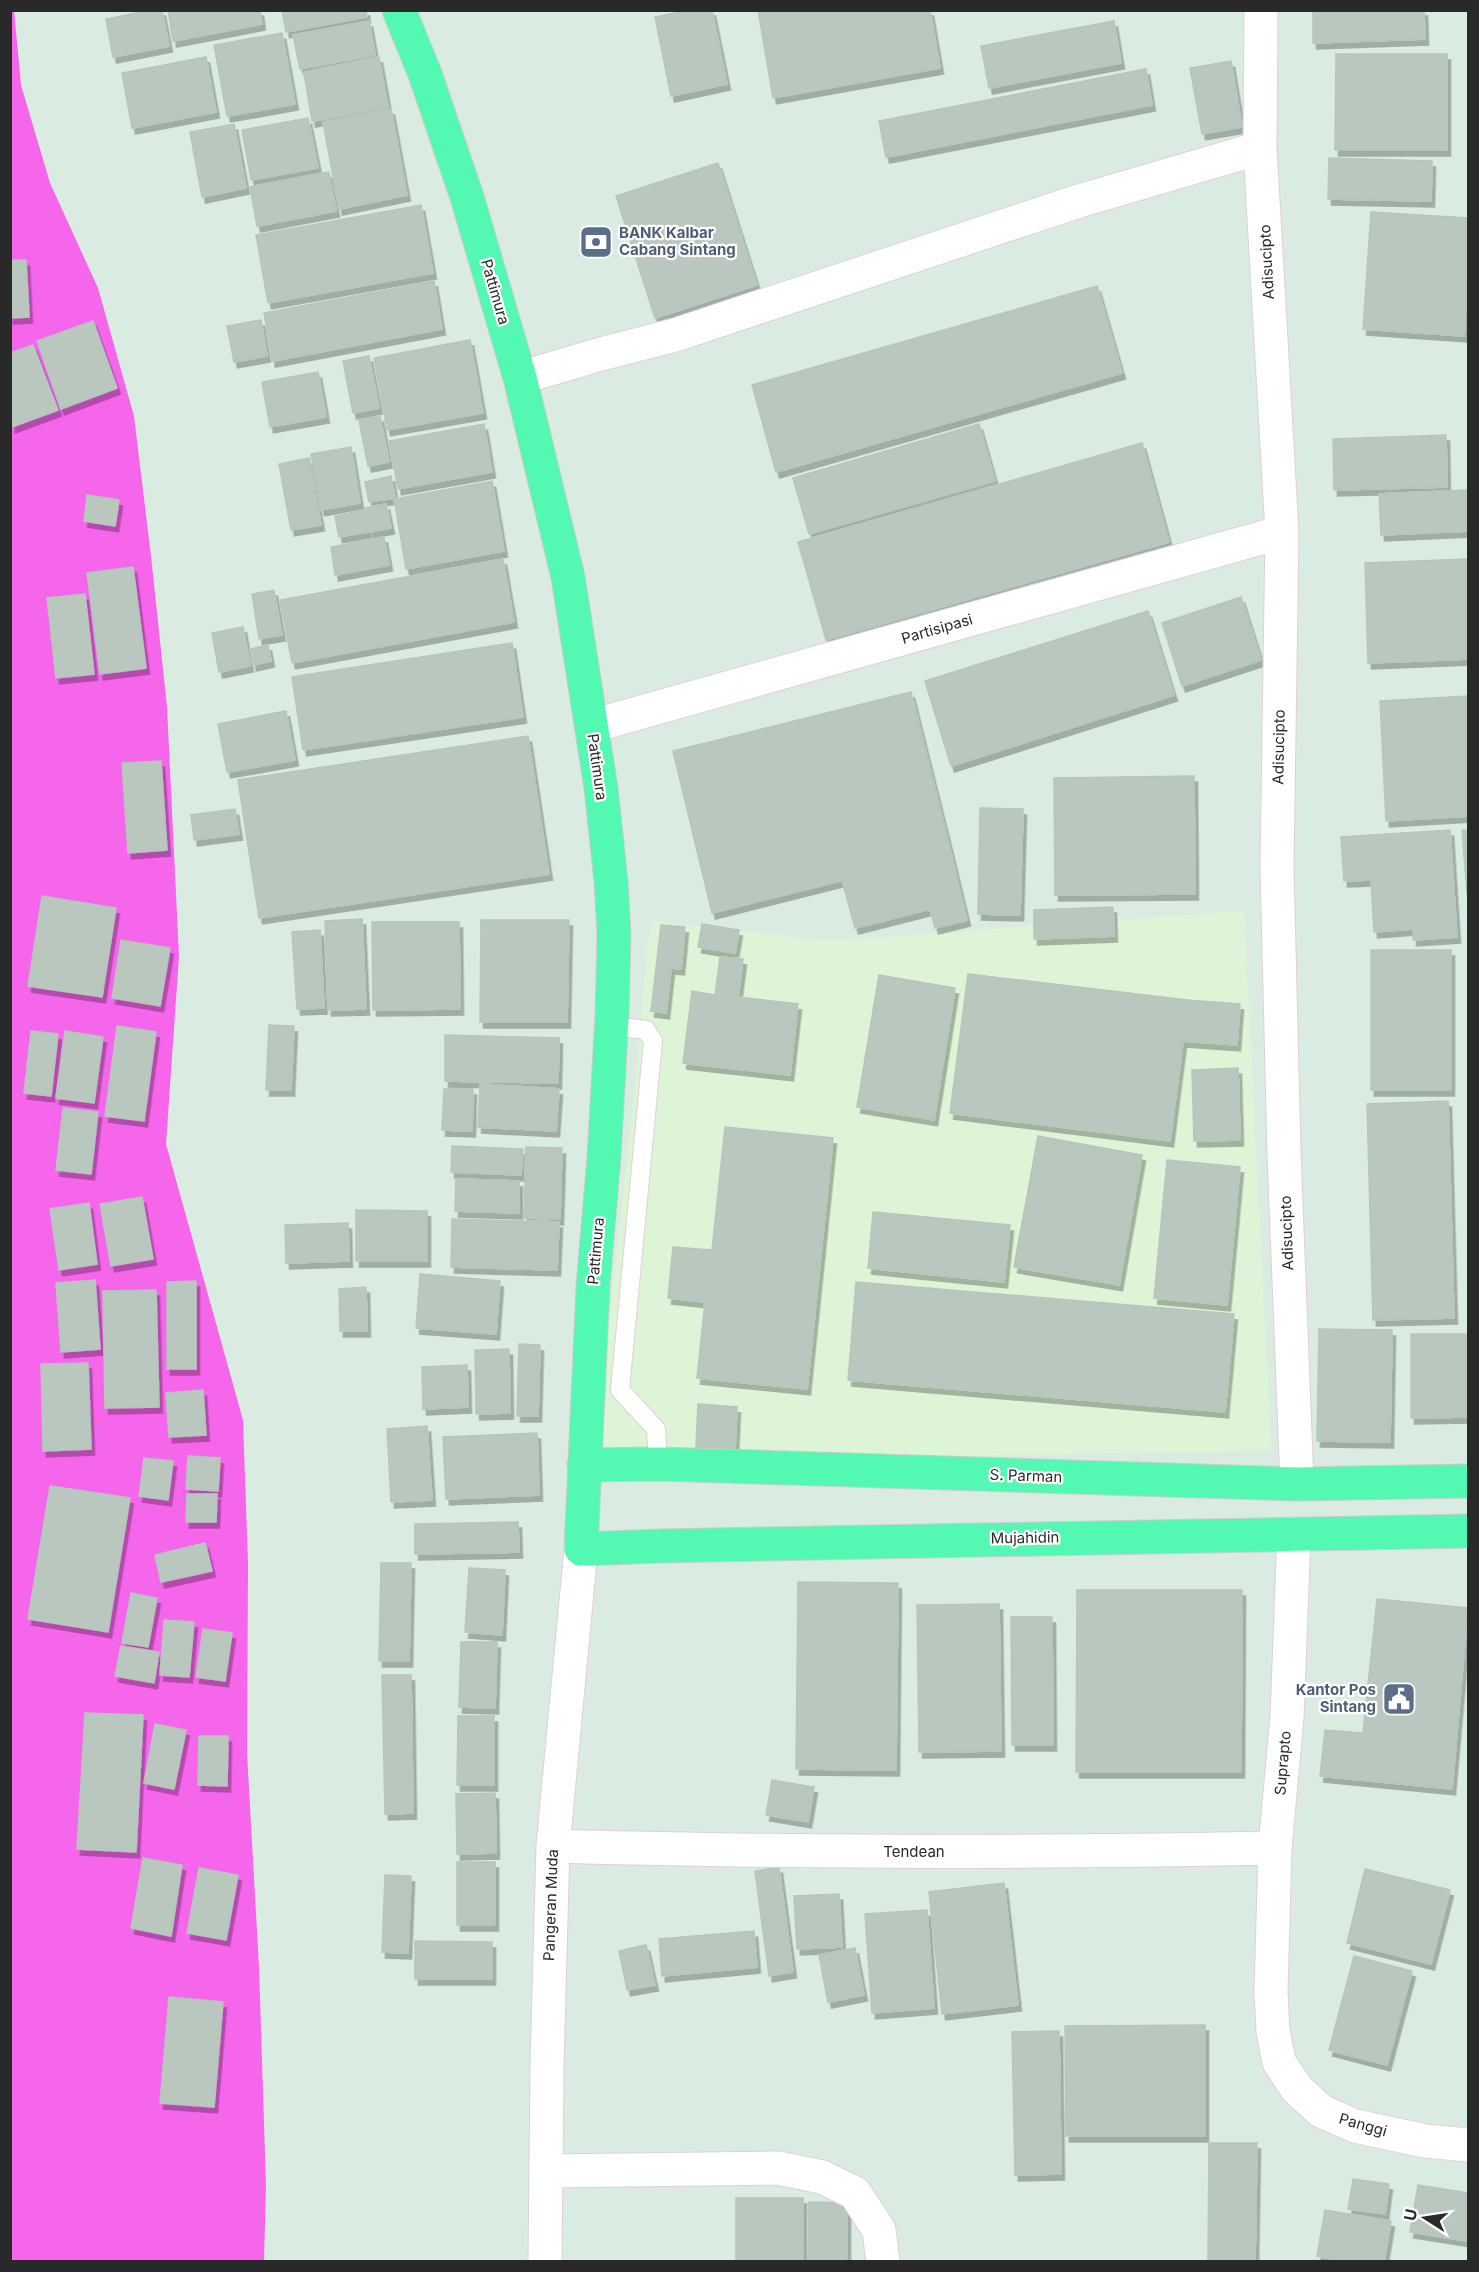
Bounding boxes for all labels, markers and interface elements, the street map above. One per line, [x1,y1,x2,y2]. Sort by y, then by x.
place label: BANK Kalbar Cabang Sintang [619,223,736,259]
bank icon: BANK Kalbar Cabang Sintang [578,224,614,260]
street label: Adisucipto [1255,224,1278,300]
street label: Pattimura [477,257,514,327]
street label: Partisipasi [899,609,975,648]
street label: Adisucipto [1268,709,1289,785]
street label: Pattimura [583,732,612,802]
street label: Adisucipto [1276,1195,1297,1271]
street label: Pattimura [583,1217,608,1285]
street label: S. Parman [989,1465,1063,1486]
street label: Mujahidin [990,1527,1059,1548]
place label: Kantor Pos Sintang [1296,1680,1376,1716]
public building icon: Kantor Pos Sintang [1381,1681,1417,1717]
street label: Suprapto [1270,1730,1295,1796]
street label: Tendean [883,1842,945,1861]
street label: Pangeran Muda [539,1849,562,1961]
street label: Panggi [1337,2109,1389,2140]
north arrow [1395,2188,1455,2248]
text: U [1399,2207,1421,2223]

